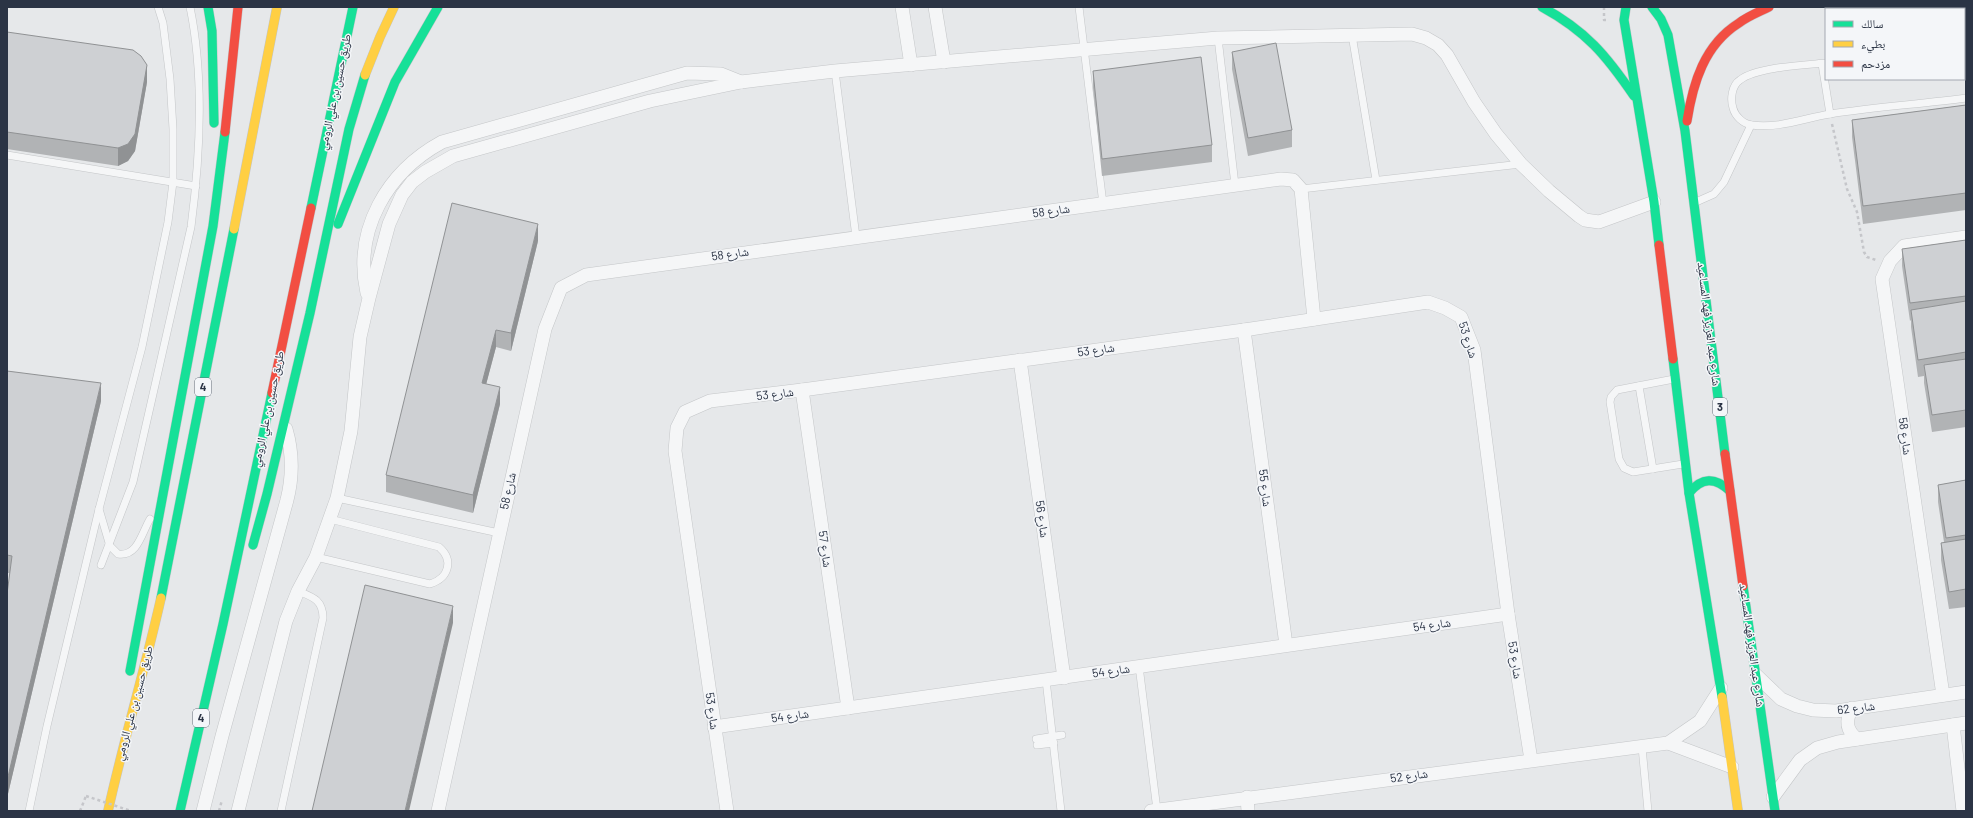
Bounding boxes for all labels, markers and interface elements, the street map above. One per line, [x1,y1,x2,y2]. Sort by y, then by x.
legend [1825,8,1965,80]
text: سالك [1861,16,1883,30]
street label: طريق حسين بن علي الرومي [315,32,357,152]
text: بطيء [1861,36,1885,54]
text: مزدحم [1861,56,1890,72]
street label: شارع 58 [1031,200,1071,222]
street label: شارع 58 [710,243,750,265]
street label: شارع عبد العزيز فهد المساعيد [1693,261,1725,387]
street label: شارع 53 [1455,320,1481,360]
street label: شارع 53 [1076,339,1116,361]
street label: طريق حسين بن علي الرومي [248,349,290,469]
road number: 4 [195,378,211,396]
street label: شارع 53 [755,384,795,404]
road number: 3 [1713,398,1727,416]
street label: شارع 58 [1894,416,1916,456]
street label: شارع 55 [1255,468,1275,508]
street label: شارع 58 [496,471,520,511]
street label: شارع 56 [1031,499,1053,539]
street label: شارع 57 [814,530,836,569]
street label: شارع عبد العزيز فهد المساعيد [1735,582,1769,708]
street label: شارع 54 [1412,614,1452,636]
street label: شارع 53 [1504,640,1526,680]
street label: طريق حسين بن علي الرومي [111,644,159,763]
street label: شارع 54 [1091,660,1131,682]
street label: شارع 53 [701,691,723,731]
street label: شارع 62 [1836,698,1876,718]
street label: شارع 54 [770,705,810,727]
road number: 4 [193,709,209,727]
street label: شارع 52 [1389,765,1429,787]

